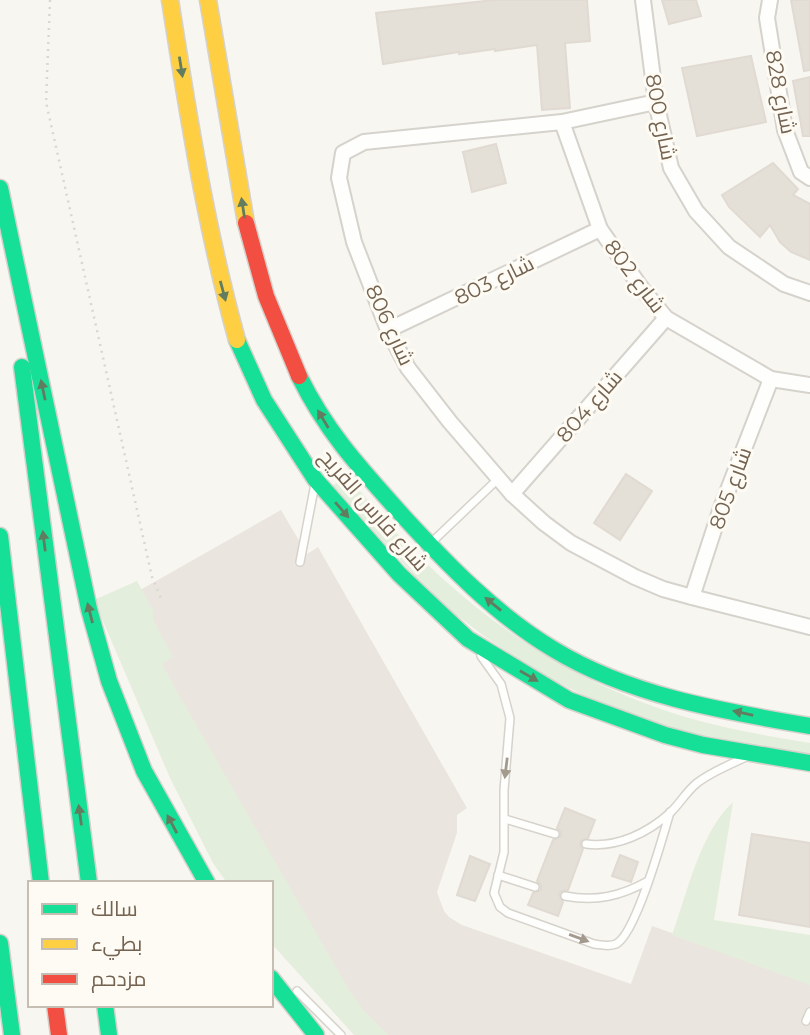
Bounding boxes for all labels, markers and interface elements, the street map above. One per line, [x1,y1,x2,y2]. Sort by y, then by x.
street label: شارع 828 [759,48,801,136]
one-way arrow [175,56,186,78]
street label: شارع 800 [638,72,682,163]
one-way arrow [238,196,249,218]
street label: شارع 802 [598,234,671,319]
street label: شارع 803 [450,250,539,312]
one-way arrow [218,280,229,302]
street label: شارع 806 [359,281,420,370]
street label: شارع 804 [551,365,629,448]
one-way arrow [37,379,48,401]
one-way arrow [317,410,329,429]
street label: شارع فارس الفريح [313,444,434,577]
street label: شارع 805 [704,444,758,533]
one-way arrow [334,501,350,519]
one-way arrow [38,530,49,552]
one-way arrow [484,597,502,612]
one-way arrow [84,601,95,623]
one-way arrow [519,670,538,682]
one-way arrow [732,707,754,718]
one-way arrow [500,757,511,779]
one-way arrow [75,804,86,826]
one-way arrow [166,814,178,834]
legend [28,881,273,1007]
text: سالك [91,896,138,921]
text: بطيء [91,931,142,960]
one-way arrow [569,933,590,944]
text: مزدحم [91,966,146,993]

